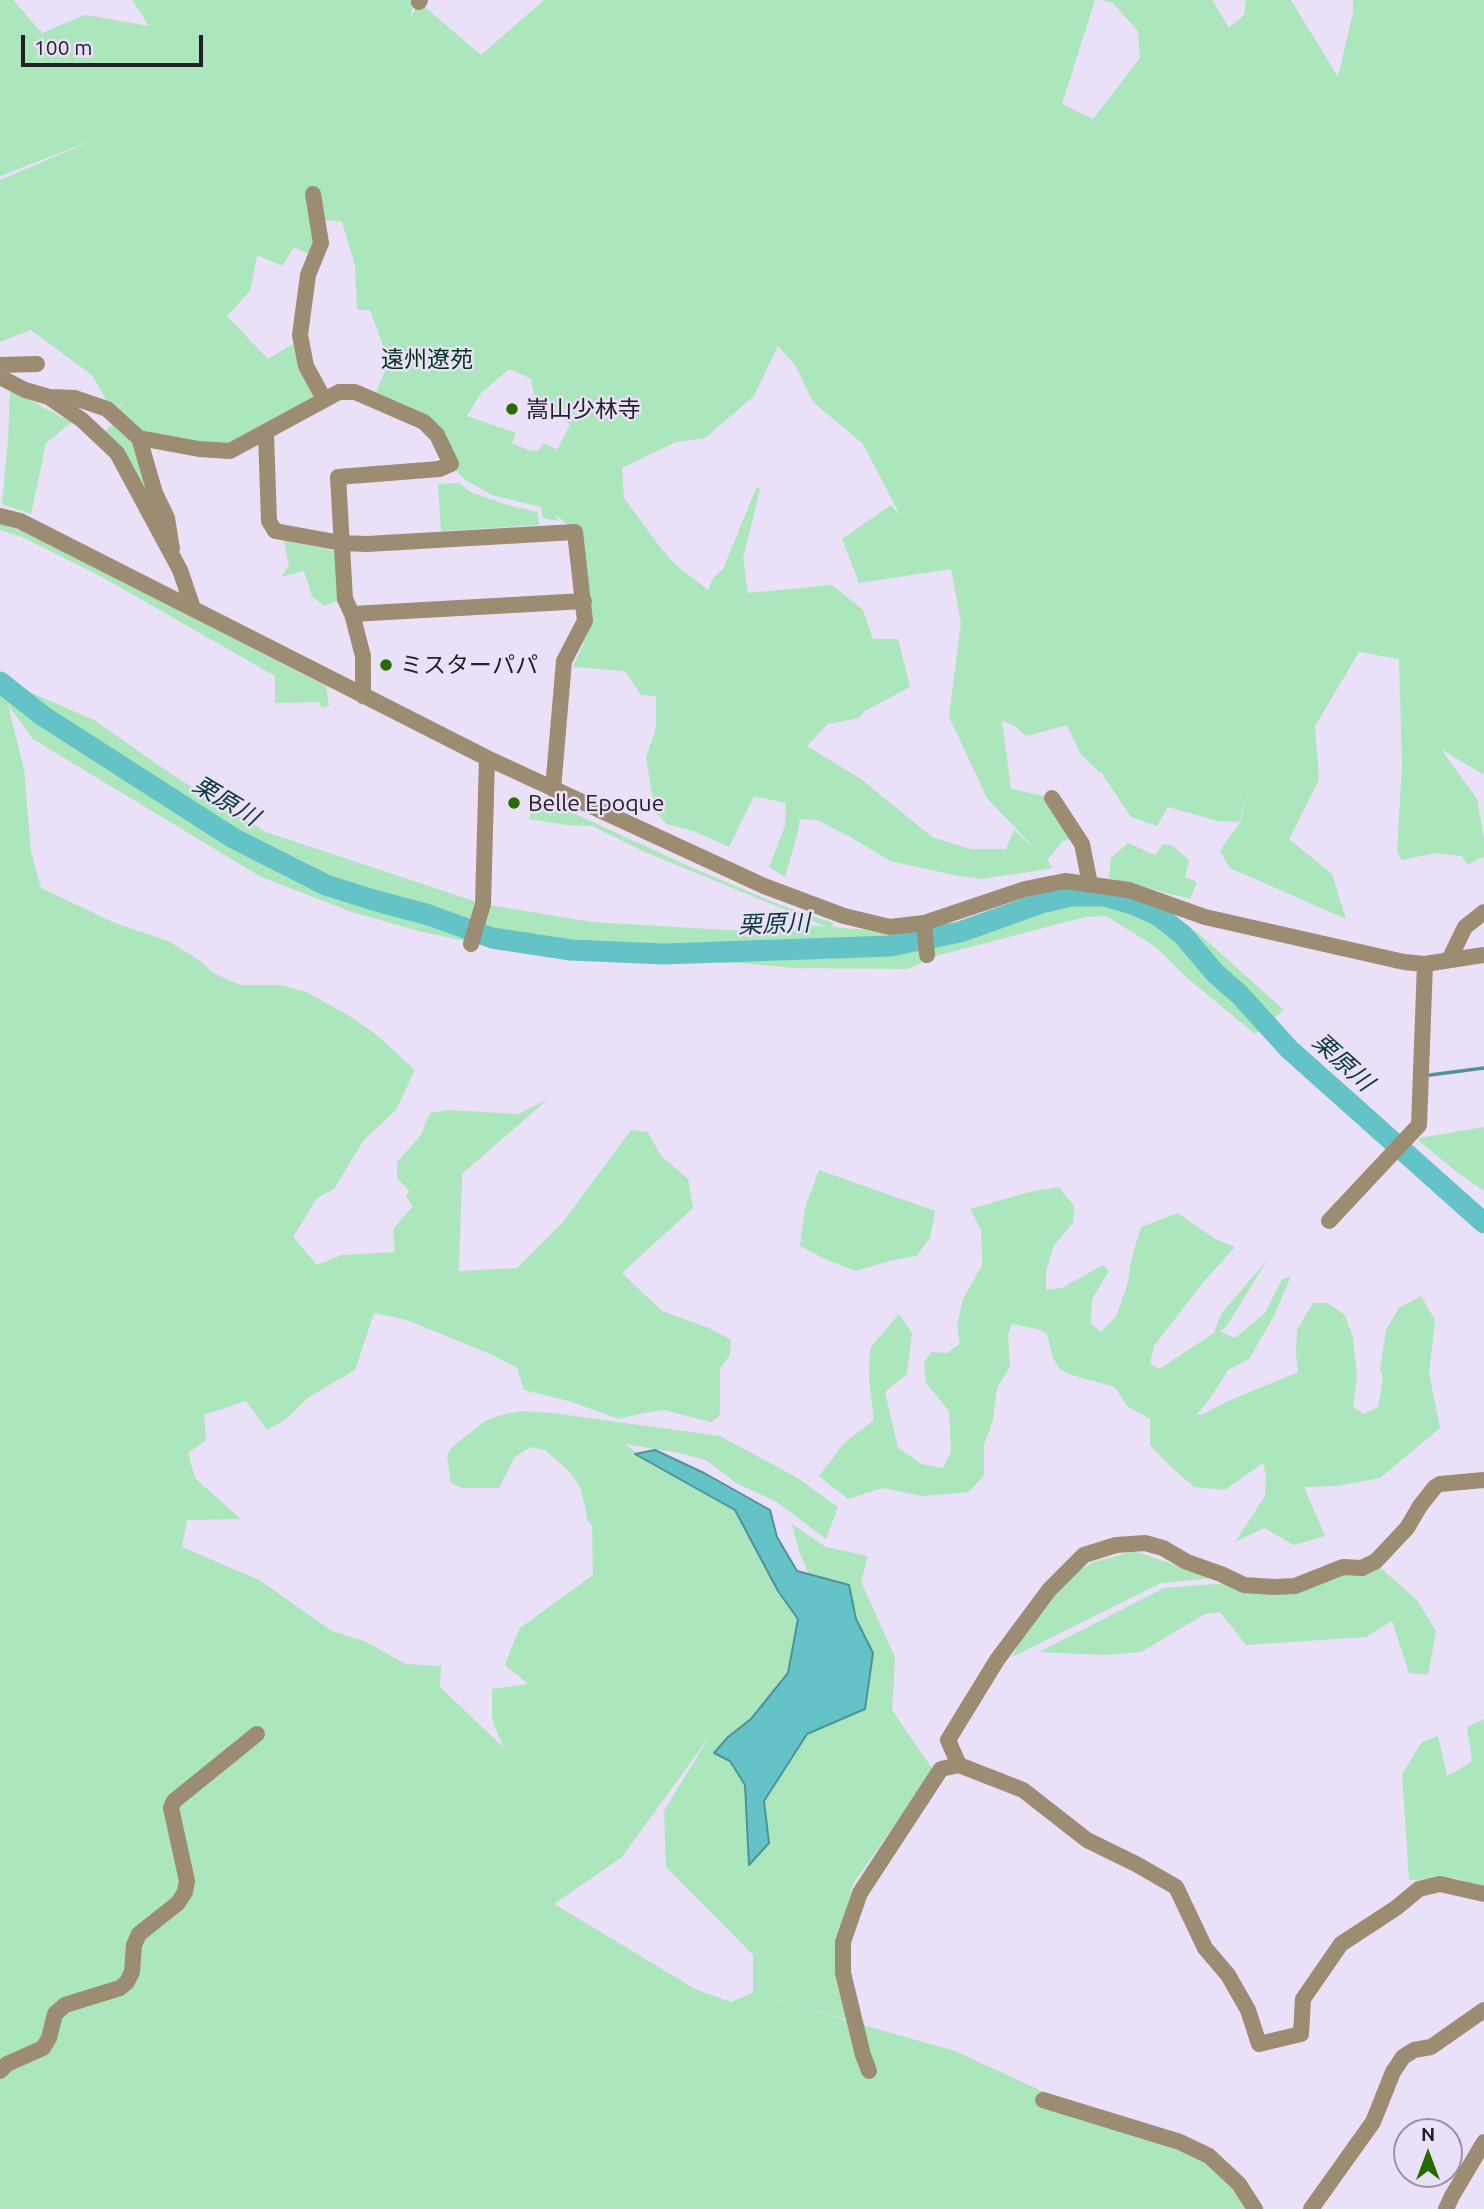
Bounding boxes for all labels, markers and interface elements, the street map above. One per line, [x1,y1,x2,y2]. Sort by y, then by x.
scale bar [24,21,206,65]
text: 100 m [34,35,92,59]
park label: 遠州遼苑 [381,345,473,373]
place label: 嵩山少林寺 [526,395,641,423]
marker: 嵩山少林寺 [504,401,520,417]
place label: ミスターパパ [400,651,538,679]
marker: ミスターパパ [378,657,394,673]
water label: 栗原川 [188,770,264,832]
place label: Belle Epoque [528,789,664,817]
marker: Belle Epoque [506,795,522,811]
water label: 栗原川 [738,908,810,940]
water label: 栗原川 [1307,1027,1379,1097]
north arrow [1393,2118,1463,2188]
text: N [1421,2123,1435,2145]

